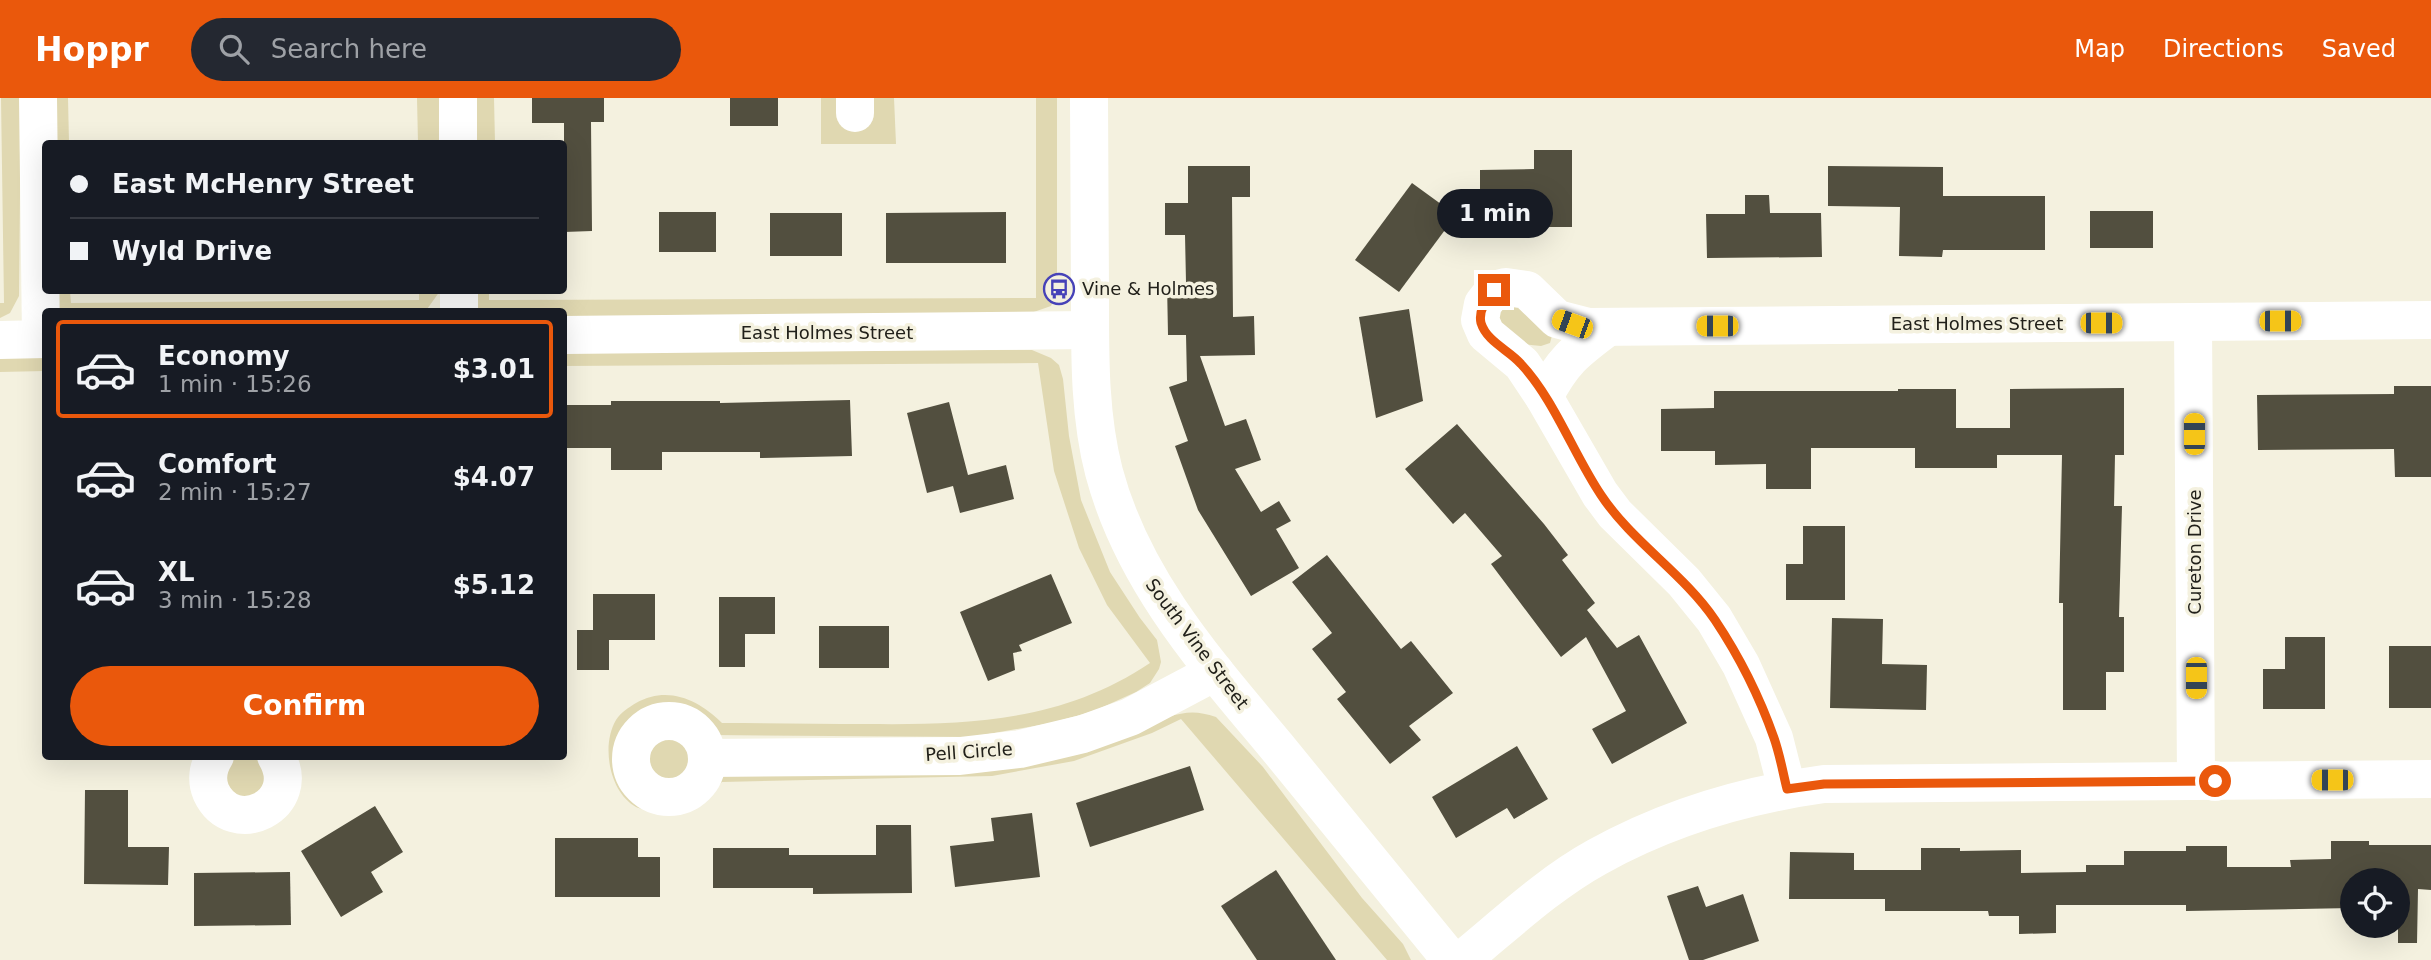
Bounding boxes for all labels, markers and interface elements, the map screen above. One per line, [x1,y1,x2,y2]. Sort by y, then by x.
search box [191,18,681,81]
text: Hoppr [35,30,149,69]
icon: search [215,30,253,68]
text: Search here [271,34,427,64]
text: Map [2074,35,2125,63]
text: Directions [2163,35,2284,63]
text: Saved [2322,35,2396,63]
text: East McHenry Street [112,169,414,199]
callout: 1 min [1436,188,1552,238]
text: 1 min [1459,200,1531,226]
text: Wyld Drive [112,236,272,266]
bus stop icon: Vine & Holmes [1042,272,1076,306]
route end [1478,274,1510,306]
place label: Vine & Holmes [1082,278,1214,299]
car [1549,307,1596,341]
car [2260,311,2302,332]
street label: East Holmes Street [1891,313,2063,334]
car [2081,313,2123,334]
car [1697,316,1739,337]
street label: East Holmes Street [741,322,913,343]
icon: car [74,338,137,401]
text: Economy [158,341,289,371]
text: $3.01 [453,354,535,384]
text: 1 min · 15:26 [158,371,312,397]
car [2184,413,2205,455]
icon: car [74,446,137,509]
text: Comfort [158,449,276,479]
text: $4.07 [453,462,535,492]
text: 2 min · 15:27 [158,479,312,505]
street label: Cureton Drive [2184,489,2205,615]
icon: car [74,554,137,617]
text: XL [158,557,195,587]
text: $5.12 [453,570,535,600]
street label: South Vine Street [1142,574,1253,713]
text: 3 min · 15:28 [158,587,312,613]
car [2186,657,2207,699]
button: Confirm [70,666,539,746]
street label: Pell Circle [925,738,1013,765]
route start [2199,765,2231,797]
car [2312,770,2354,791]
map controls [2340,868,2410,938]
button: locate [2340,868,2410,938]

